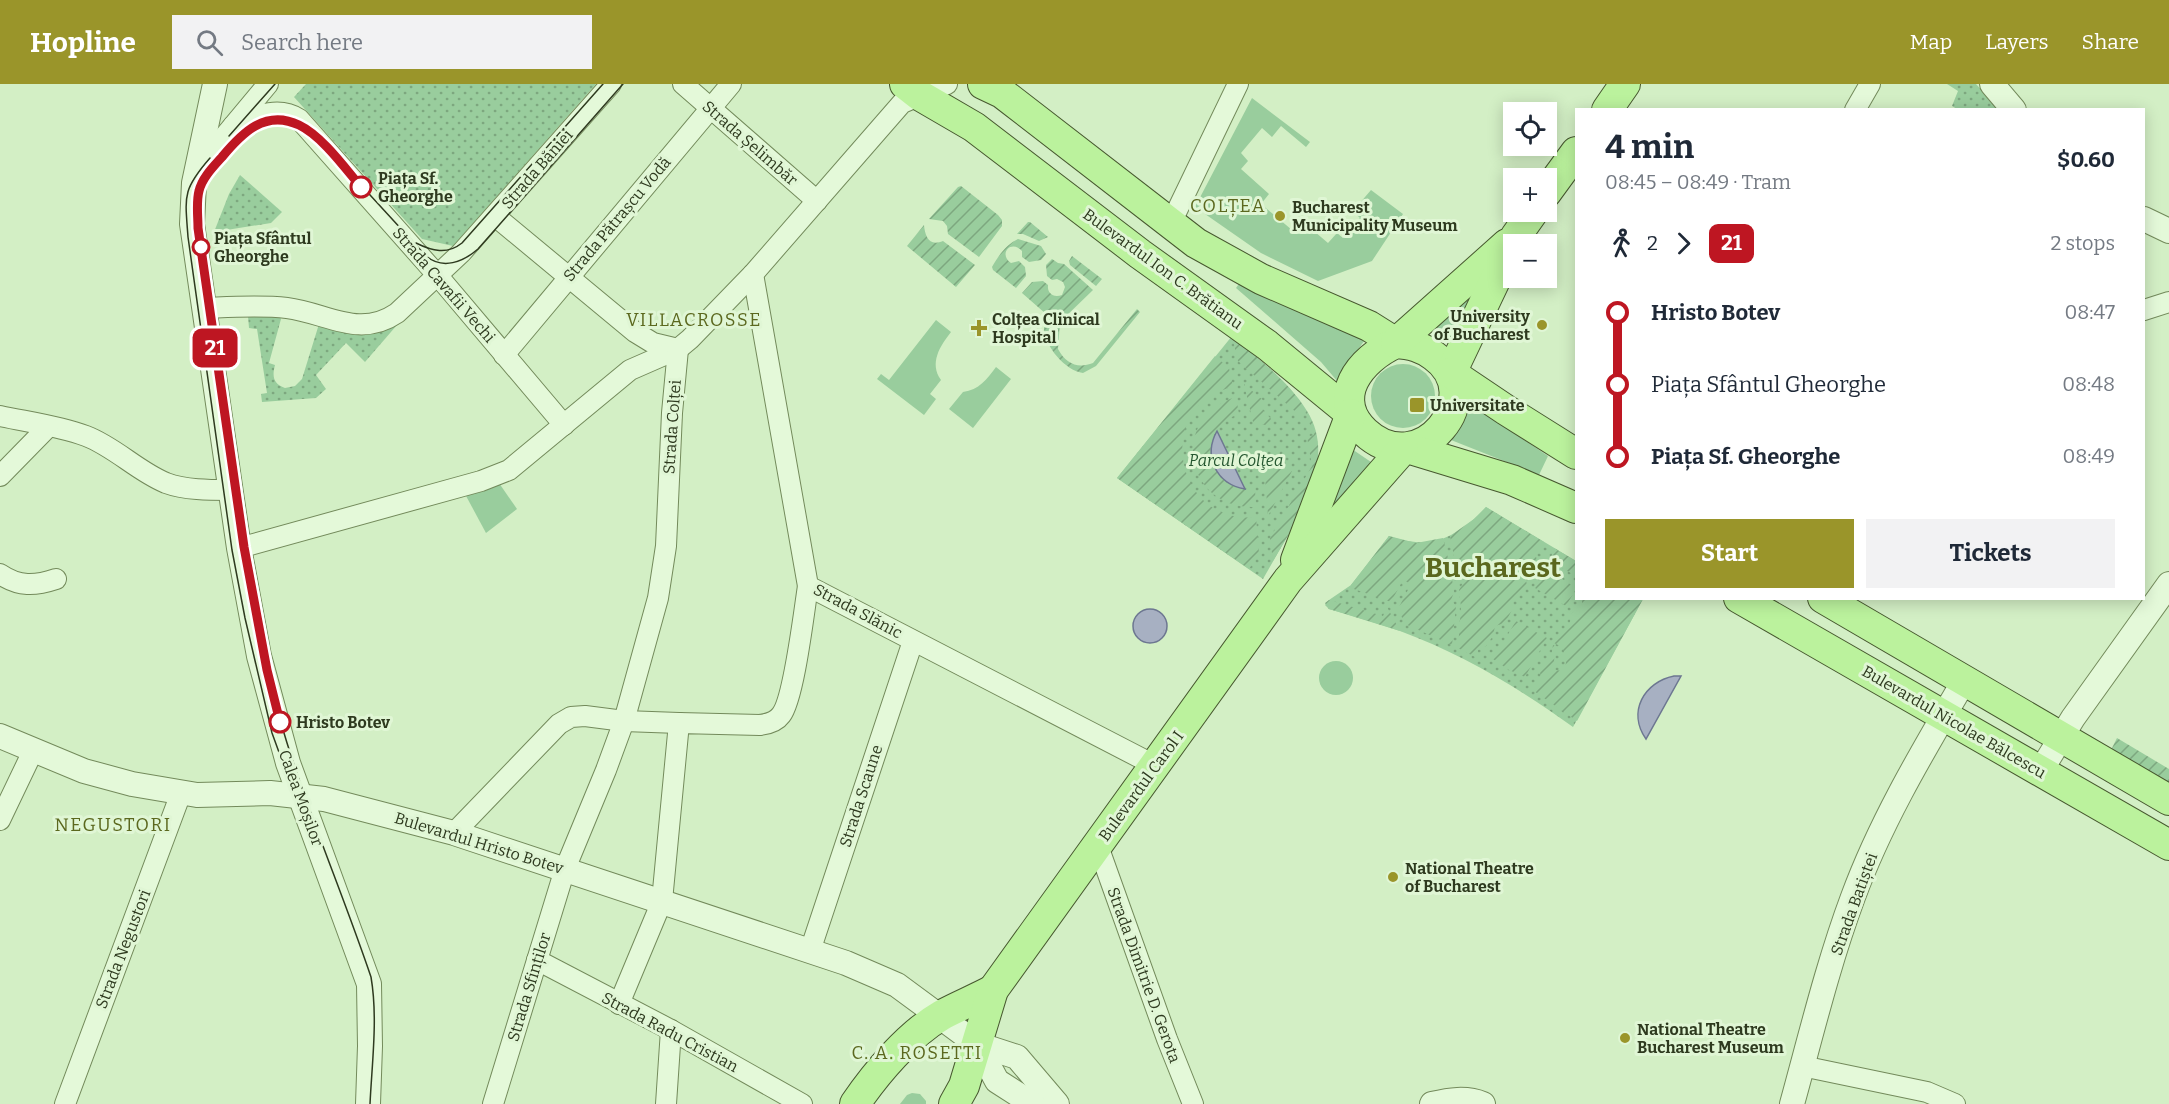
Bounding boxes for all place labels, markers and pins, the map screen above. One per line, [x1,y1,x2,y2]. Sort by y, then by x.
place label: Piața Sf. Gheorghe [378,169,453,206]
marker: Piața Sf. Gheorghe [350,176,372,198]
place label: Bucharest Municipality Museum [1292,198,1458,235]
marker: Bucharest Municipality Museum [1273,209,1287,223]
place label: Piața Sfântul Gheorghe [214,229,311,266]
marker: Piața Sfântul Gheorghe [192,238,210,256]
place label: University of Bucharest [1434,307,1531,344]
place label: Colțea Clinical Hospital [992,310,1100,347]
marker: University of Bucharest [1535,318,1549,332]
marker: Colțea Clinical Hospital [970,319,988,337]
marker: Universitate [1408,396,1426,414]
place label: Universitate [1430,396,1525,415]
marker: Hristo Botev [269,711,291,733]
place label: Hristo Botev [296,713,390,732]
place label: National Theatre of Bucharest [1405,859,1534,896]
marker: National Theatre of Bucharest [1386,870,1400,884]
place label: National Theatre Bucharest Museum [1637,1020,1785,1057]
marker: National Theatre Bucharest Museum [1618,1031,1632,1045]

